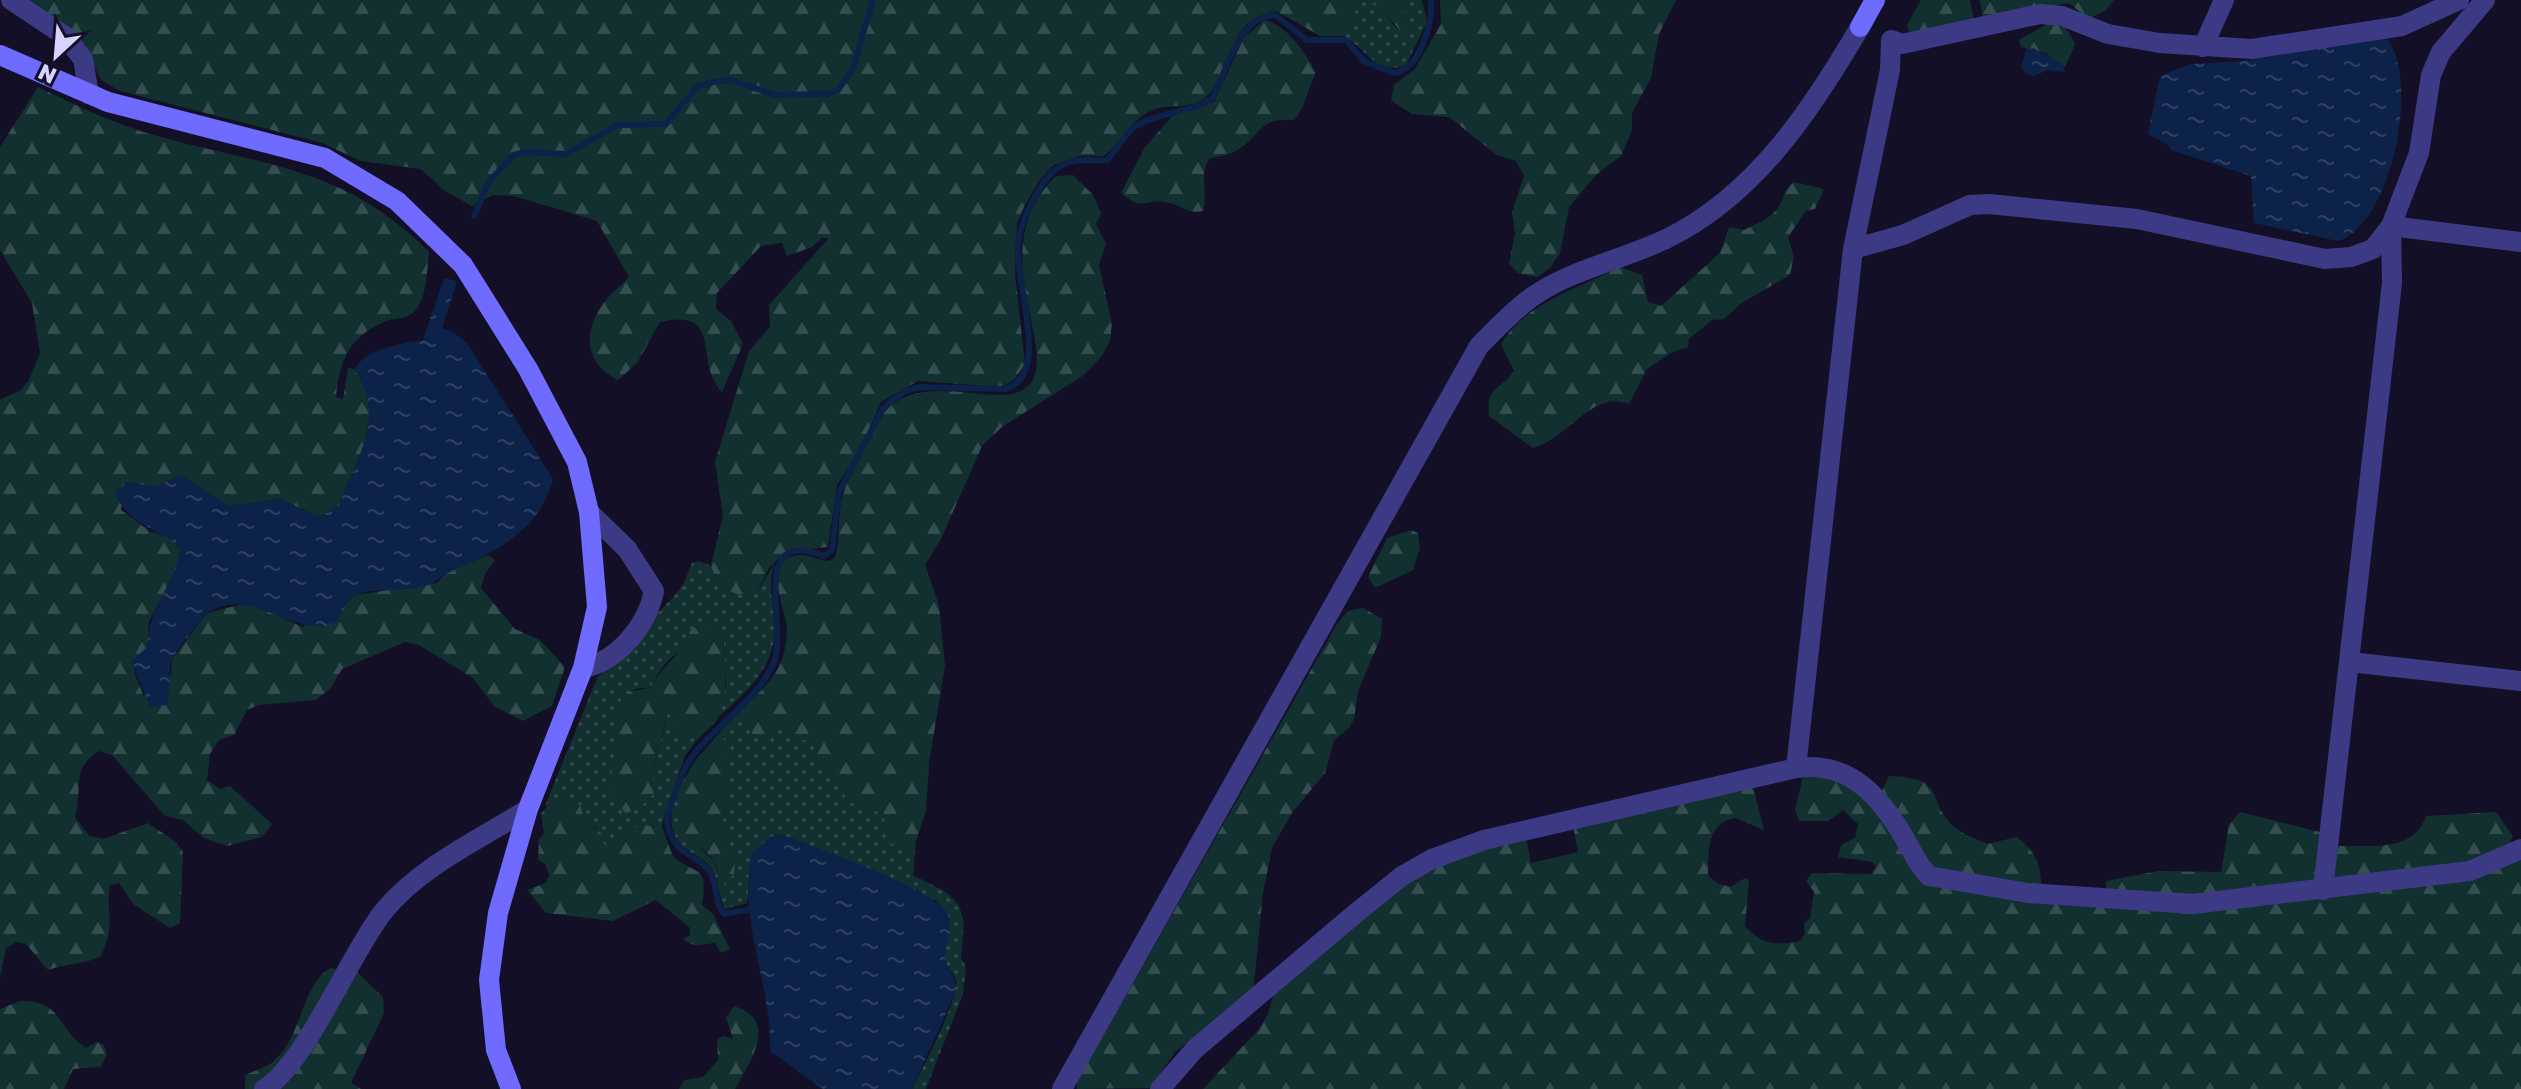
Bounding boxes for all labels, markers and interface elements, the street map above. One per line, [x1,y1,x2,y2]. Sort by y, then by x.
north arrow [16,16,96,96]
text: N [34,59,60,90]

